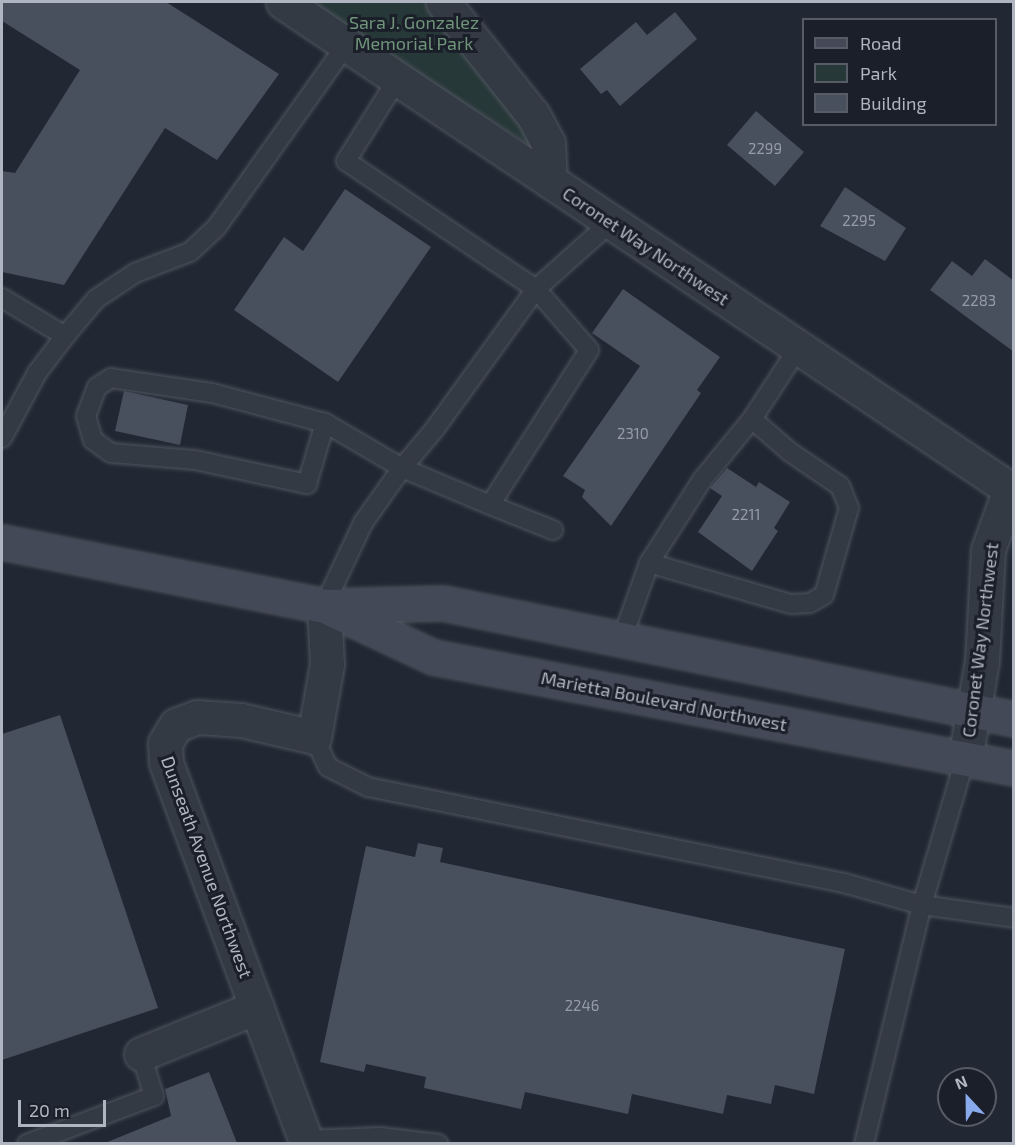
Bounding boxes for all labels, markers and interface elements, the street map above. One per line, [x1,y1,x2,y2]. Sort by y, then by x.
park label: Sara J. Gonzalez Memorial Park [349,12,479,54]
legend [802,18,997,126]
text: Road [860,32,901,54]
text: Park [860,62,897,84]
text: Building [860,92,927,114]
house number: 2299 [748,140,782,158]
street label: Coronet Way Northwest [558,182,734,310]
house number: 2295 [842,212,876,230]
house number: 2283 [962,292,996,310]
house number: 2310 [617,425,649,443]
house number: 2211 [732,506,760,524]
street label: Coronet Way Northwest [957,541,1003,739]
street label: Marietta Boulevard Northwest [539,667,789,735]
street label: Dunseath Avenue Northwest [157,753,257,981]
house number: 2246 [565,997,599,1015]
north arrow [937,1067,997,1127]
text: N [952,1071,970,1093]
scale bar [21,1088,110,1126]
text: 20 m [29,1099,70,1121]

